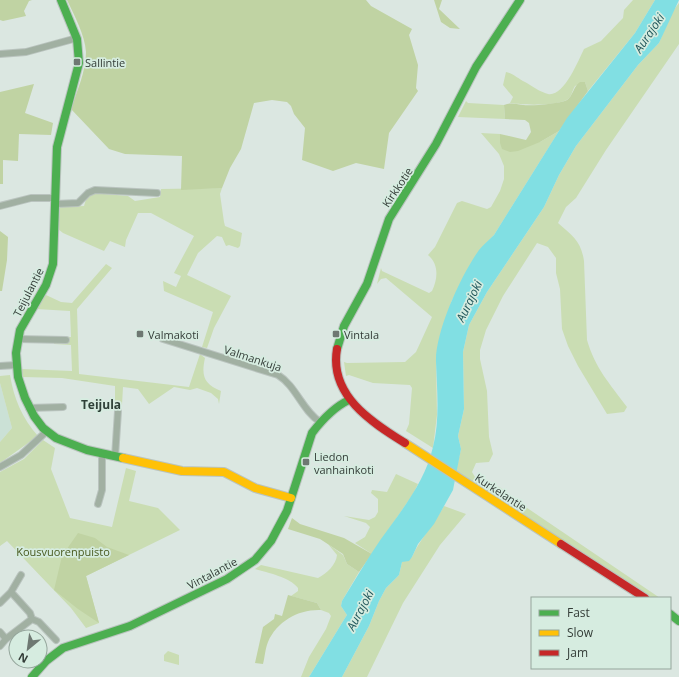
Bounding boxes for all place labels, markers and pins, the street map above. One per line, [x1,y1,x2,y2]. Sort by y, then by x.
place label: Sallintie [85,55,125,70]
marker: Sallintie [72,57,82,67]
place label: Valmakoti [148,327,199,342]
place label: Vintala [344,327,379,342]
marker: Valmakoti [135,329,145,339]
marker: Vintala [331,329,341,339]
place label: Liedon vanhainkoti [314,449,374,477]
marker: Liedon vanhainkoti [301,457,311,467]

